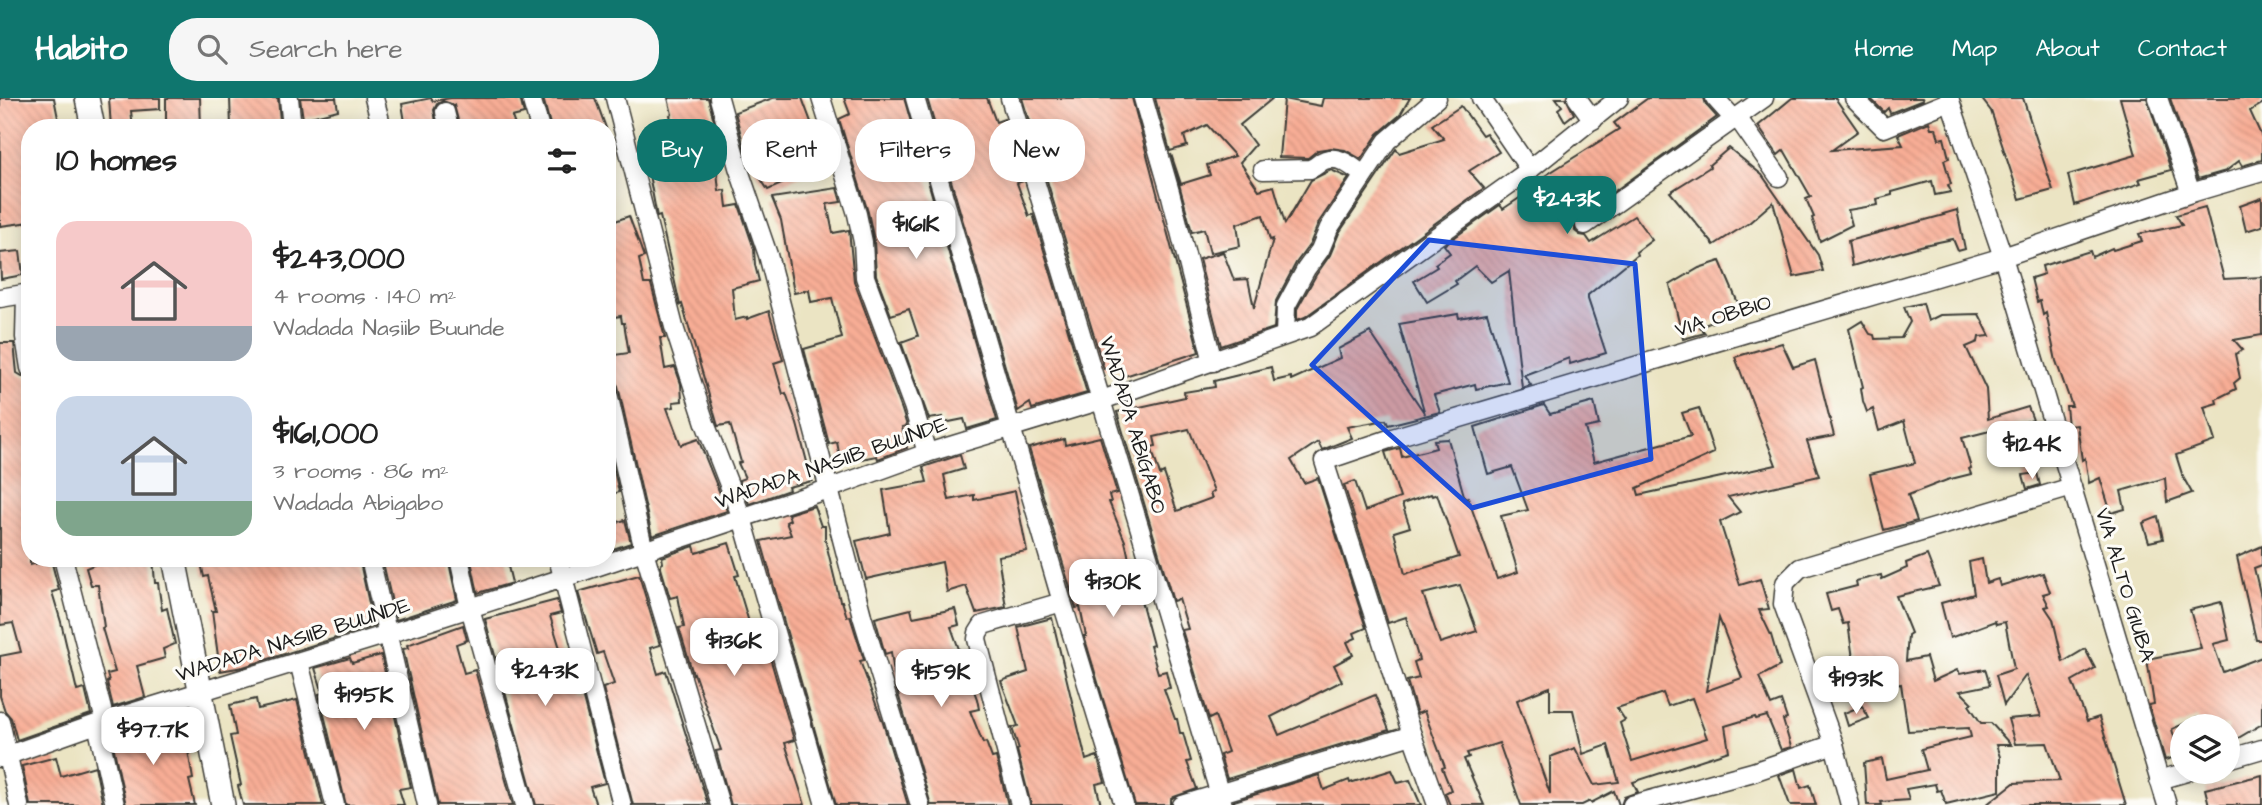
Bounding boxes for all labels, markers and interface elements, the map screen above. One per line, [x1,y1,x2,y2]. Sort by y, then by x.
search box [169,18,659,81]
text: Habito [35,26,127,72]
icon: search [193,30,231,68]
text: Search here [249,31,403,67]
text: Home [1854,32,1914,66]
text: Map [1952,32,1997,66]
text: About [2035,32,2100,66]
text: Contact [2138,32,2227,66]
chip: Buy [637,119,727,182]
chip: Rent [741,119,841,182]
chip: Filters [855,119,975,182]
chip: New [989,119,1085,182]
text: 10 homes [56,140,177,182]
icon: filters [543,142,581,180]
pin: $243K [1518,176,1616,236]
text: $243K [1533,183,1601,215]
pin: $161K [867,202,965,261]
text: $161K [892,208,940,240]
text: $243,000 [273,238,405,280]
icon: home [112,249,196,333]
text: 4 rooms · 140 m² [273,280,456,312]
street label: VIA OBBIO [1671,288,1775,344]
text: Wadada Nasiib Buunde [273,312,505,344]
street label: WADADA ABIGABO [1092,333,1174,517]
street label: WADADA NASIIB BUUNDE [711,410,951,516]
text: $161,000 [273,413,378,455]
pin: $124K [1983,422,2081,481]
icon: home [112,424,196,508]
text: $124K [2003,428,2061,460]
text: 3 rooms · 86 m² [273,455,449,487]
text: Wadada Abigabo [273,487,443,519]
street label: VIA ALTO GIUBA [2088,504,2162,666]
pin: $130K [1064,560,1162,619]
text: $130K [1085,566,1141,598]
street label: WADADA NASIIB BUUNDE [172,590,414,689]
pin: $136K [685,618,783,678]
text: $136K [706,625,762,657]
pin: $243K [496,648,594,708]
pin: $159K [892,650,990,709]
text: $243K [511,655,579,687]
text: $159K [911,656,971,688]
pin: $193K [1807,656,1905,716]
text: $193K [1829,663,1883,695]
pin: $195K [315,672,413,732]
text: $195K [334,679,394,711]
pin: $97.7K [96,708,210,767]
text: $97.7K [117,714,189,746]
map controls [2170,714,2240,784]
button: layers [2170,714,2240,784]

